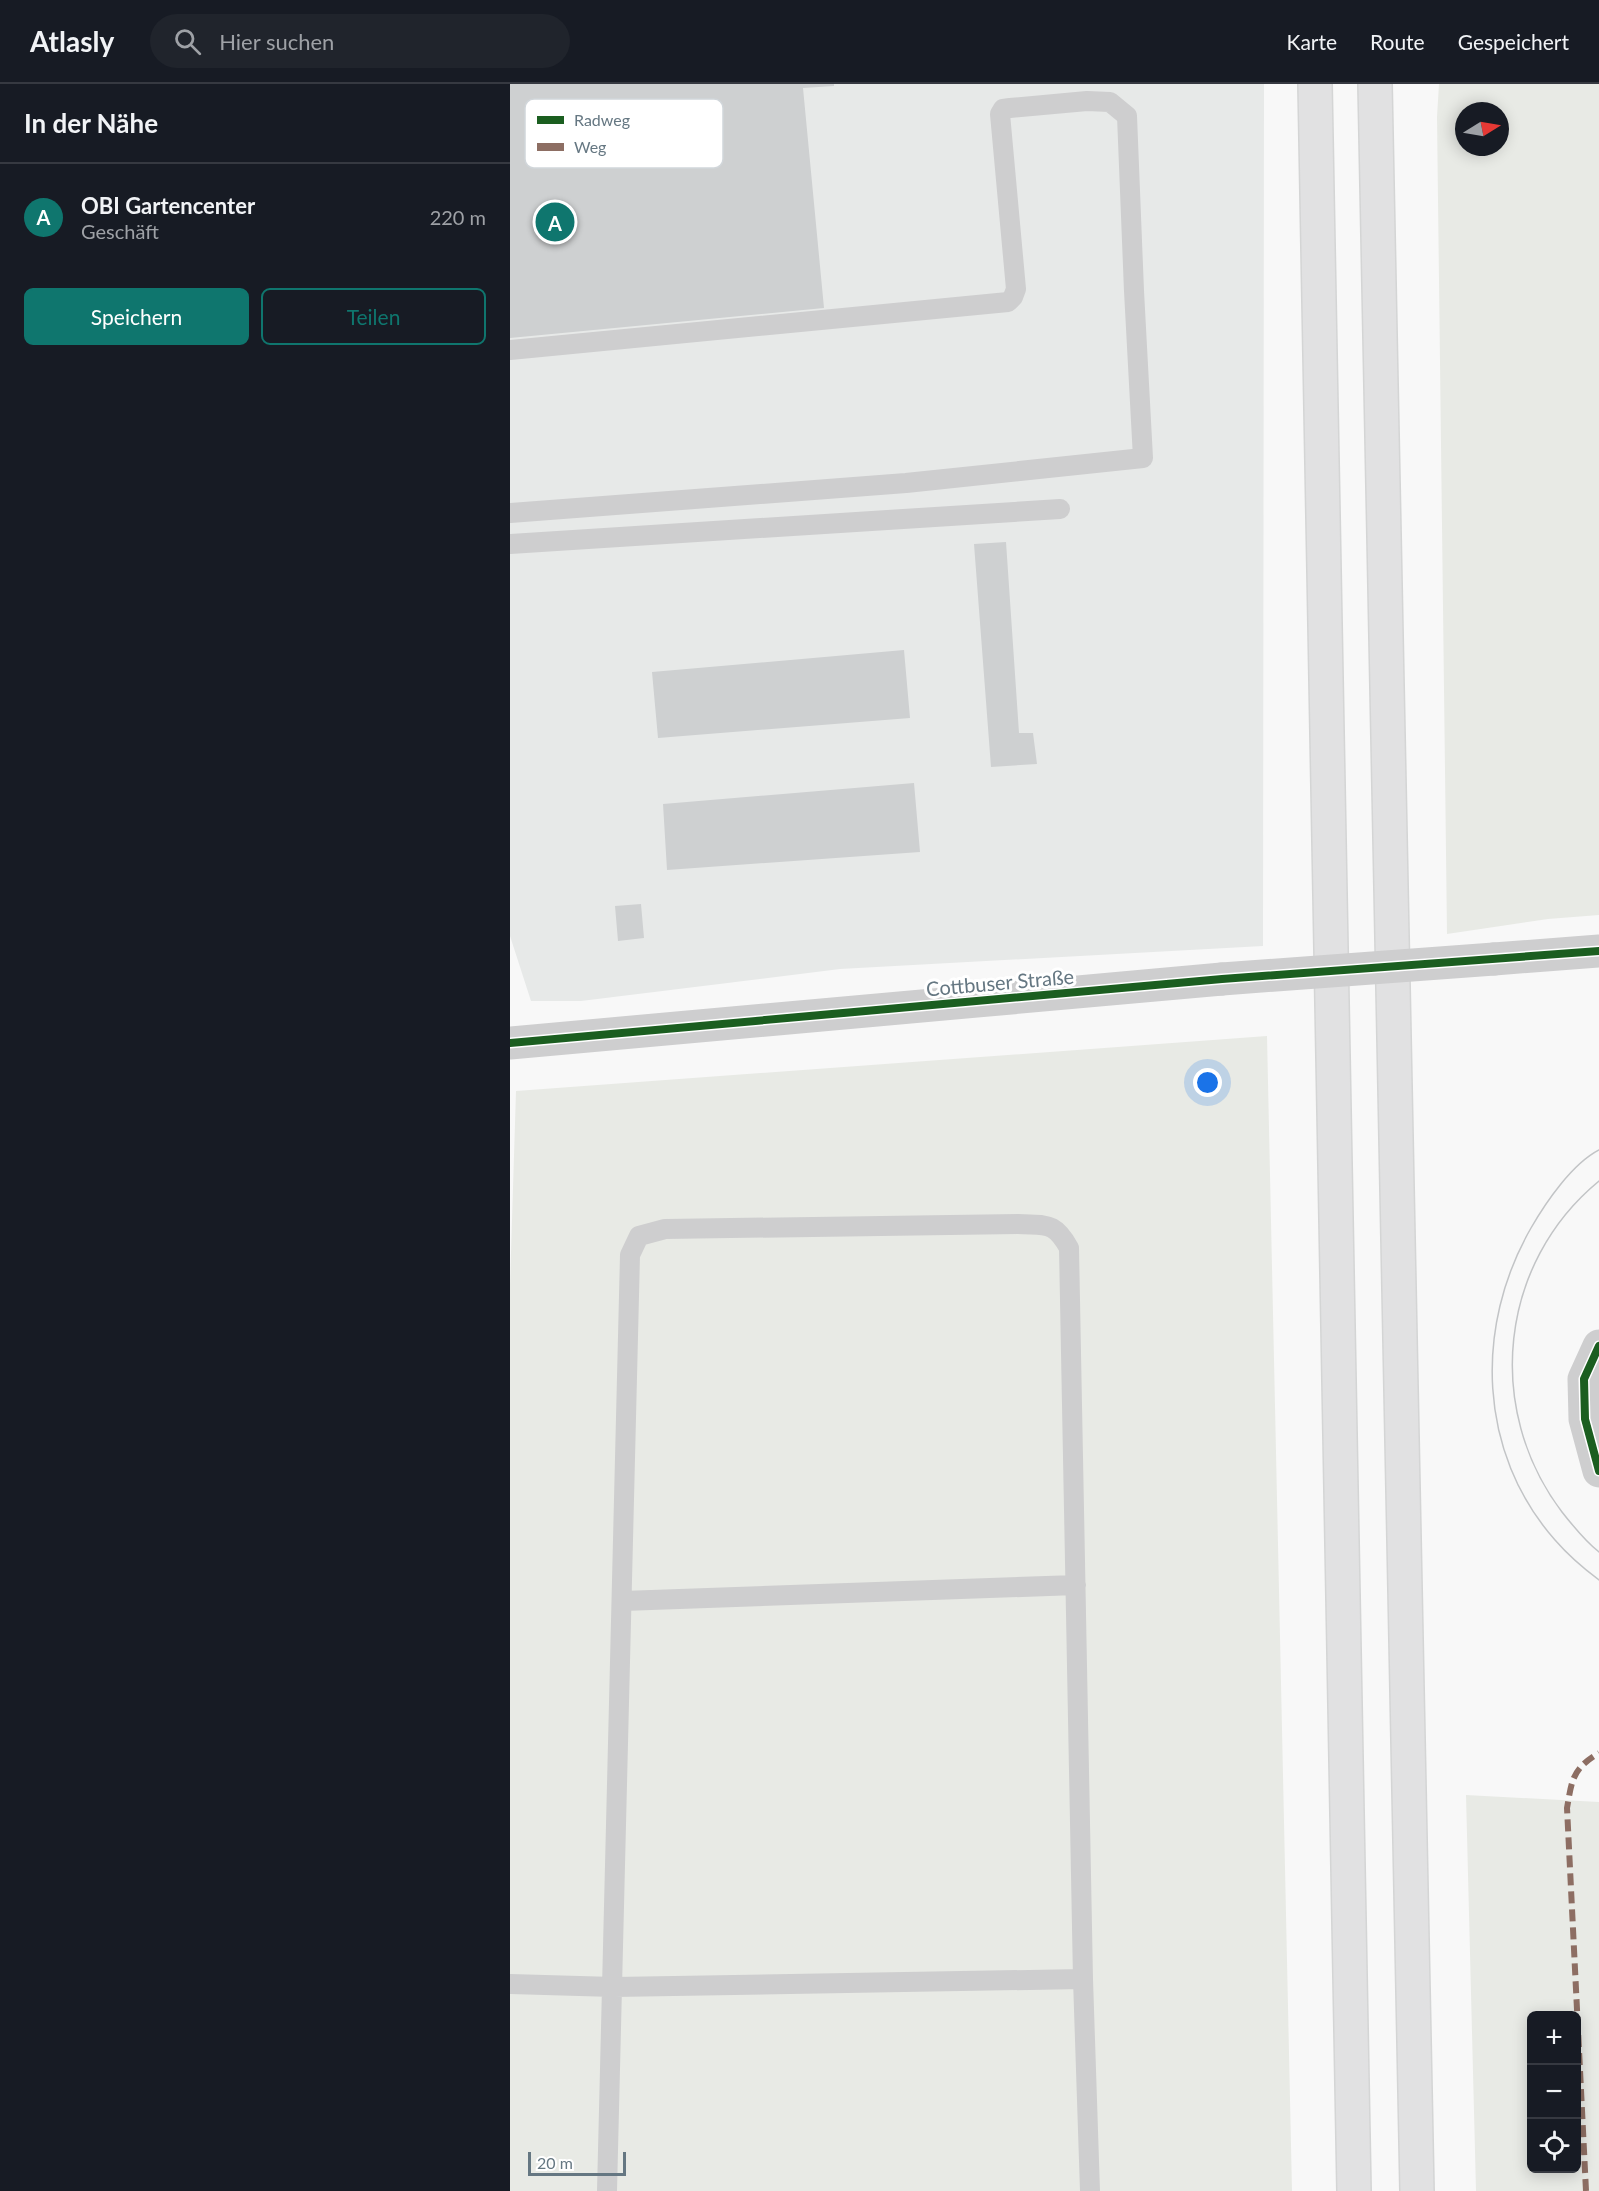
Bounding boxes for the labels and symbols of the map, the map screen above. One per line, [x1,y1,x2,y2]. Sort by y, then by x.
legend [525,99,723,168]
north arrow [1455,102,1509,156]
text: Radweg [574,110,630,129]
text: Weg [574,137,606,156]
pin: A [536,200,574,244]
street label: Cottbuser Straße [925,964,1075,1000]
your location [1193,1068,1222,1097]
scale bar [528,2149,626,2176]

